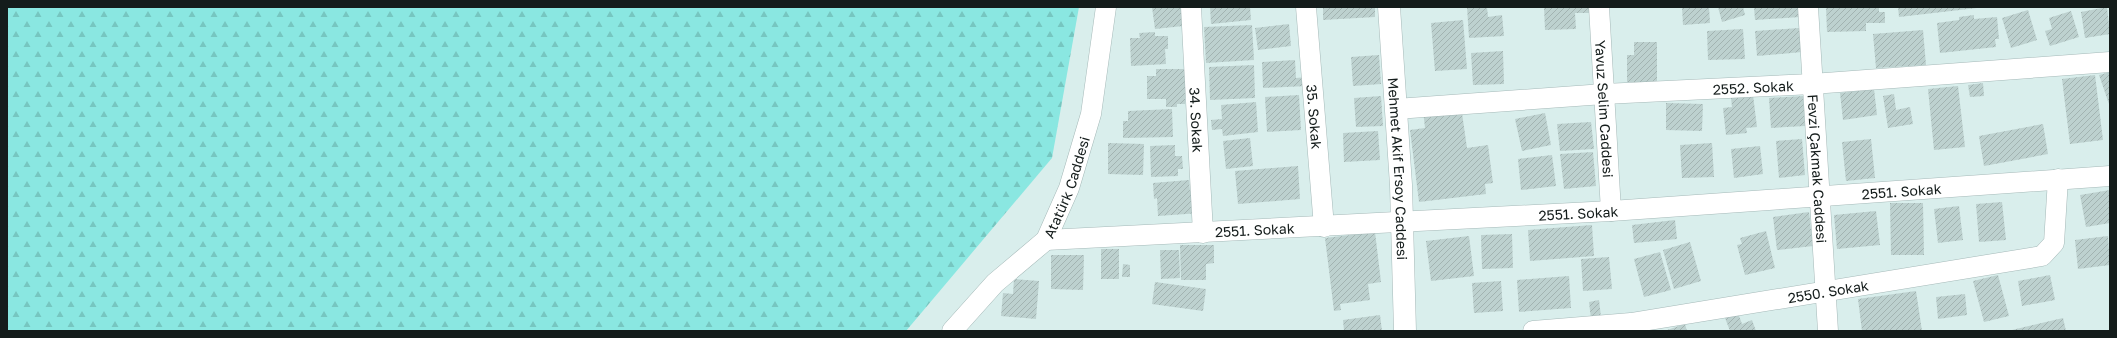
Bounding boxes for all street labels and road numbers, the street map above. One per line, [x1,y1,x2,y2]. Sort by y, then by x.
street label: Yavuz Selim Caddesi [1592,40,1618,178]
street label: 2552. Sokak [1712,76,1794,97]
street label: Mehmet Akif Ersoy Caddesi [1385,77,1412,260]
street label: 35. Sokak [1304,84,1326,150]
street label: 34. Sokak [1187,87,1207,153]
street label: Fevzi Çakmak Caddesi [1805,94,1831,244]
street label: Atatürk Caddesi [1040,134,1092,240]
street label: 2551. Sokak [1861,179,1942,202]
street label: 2551. Sokak [1538,202,1619,223]
street label: 2551. Sokak [1214,219,1295,240]
street label: 2550. Sokak [1786,276,1870,306]

